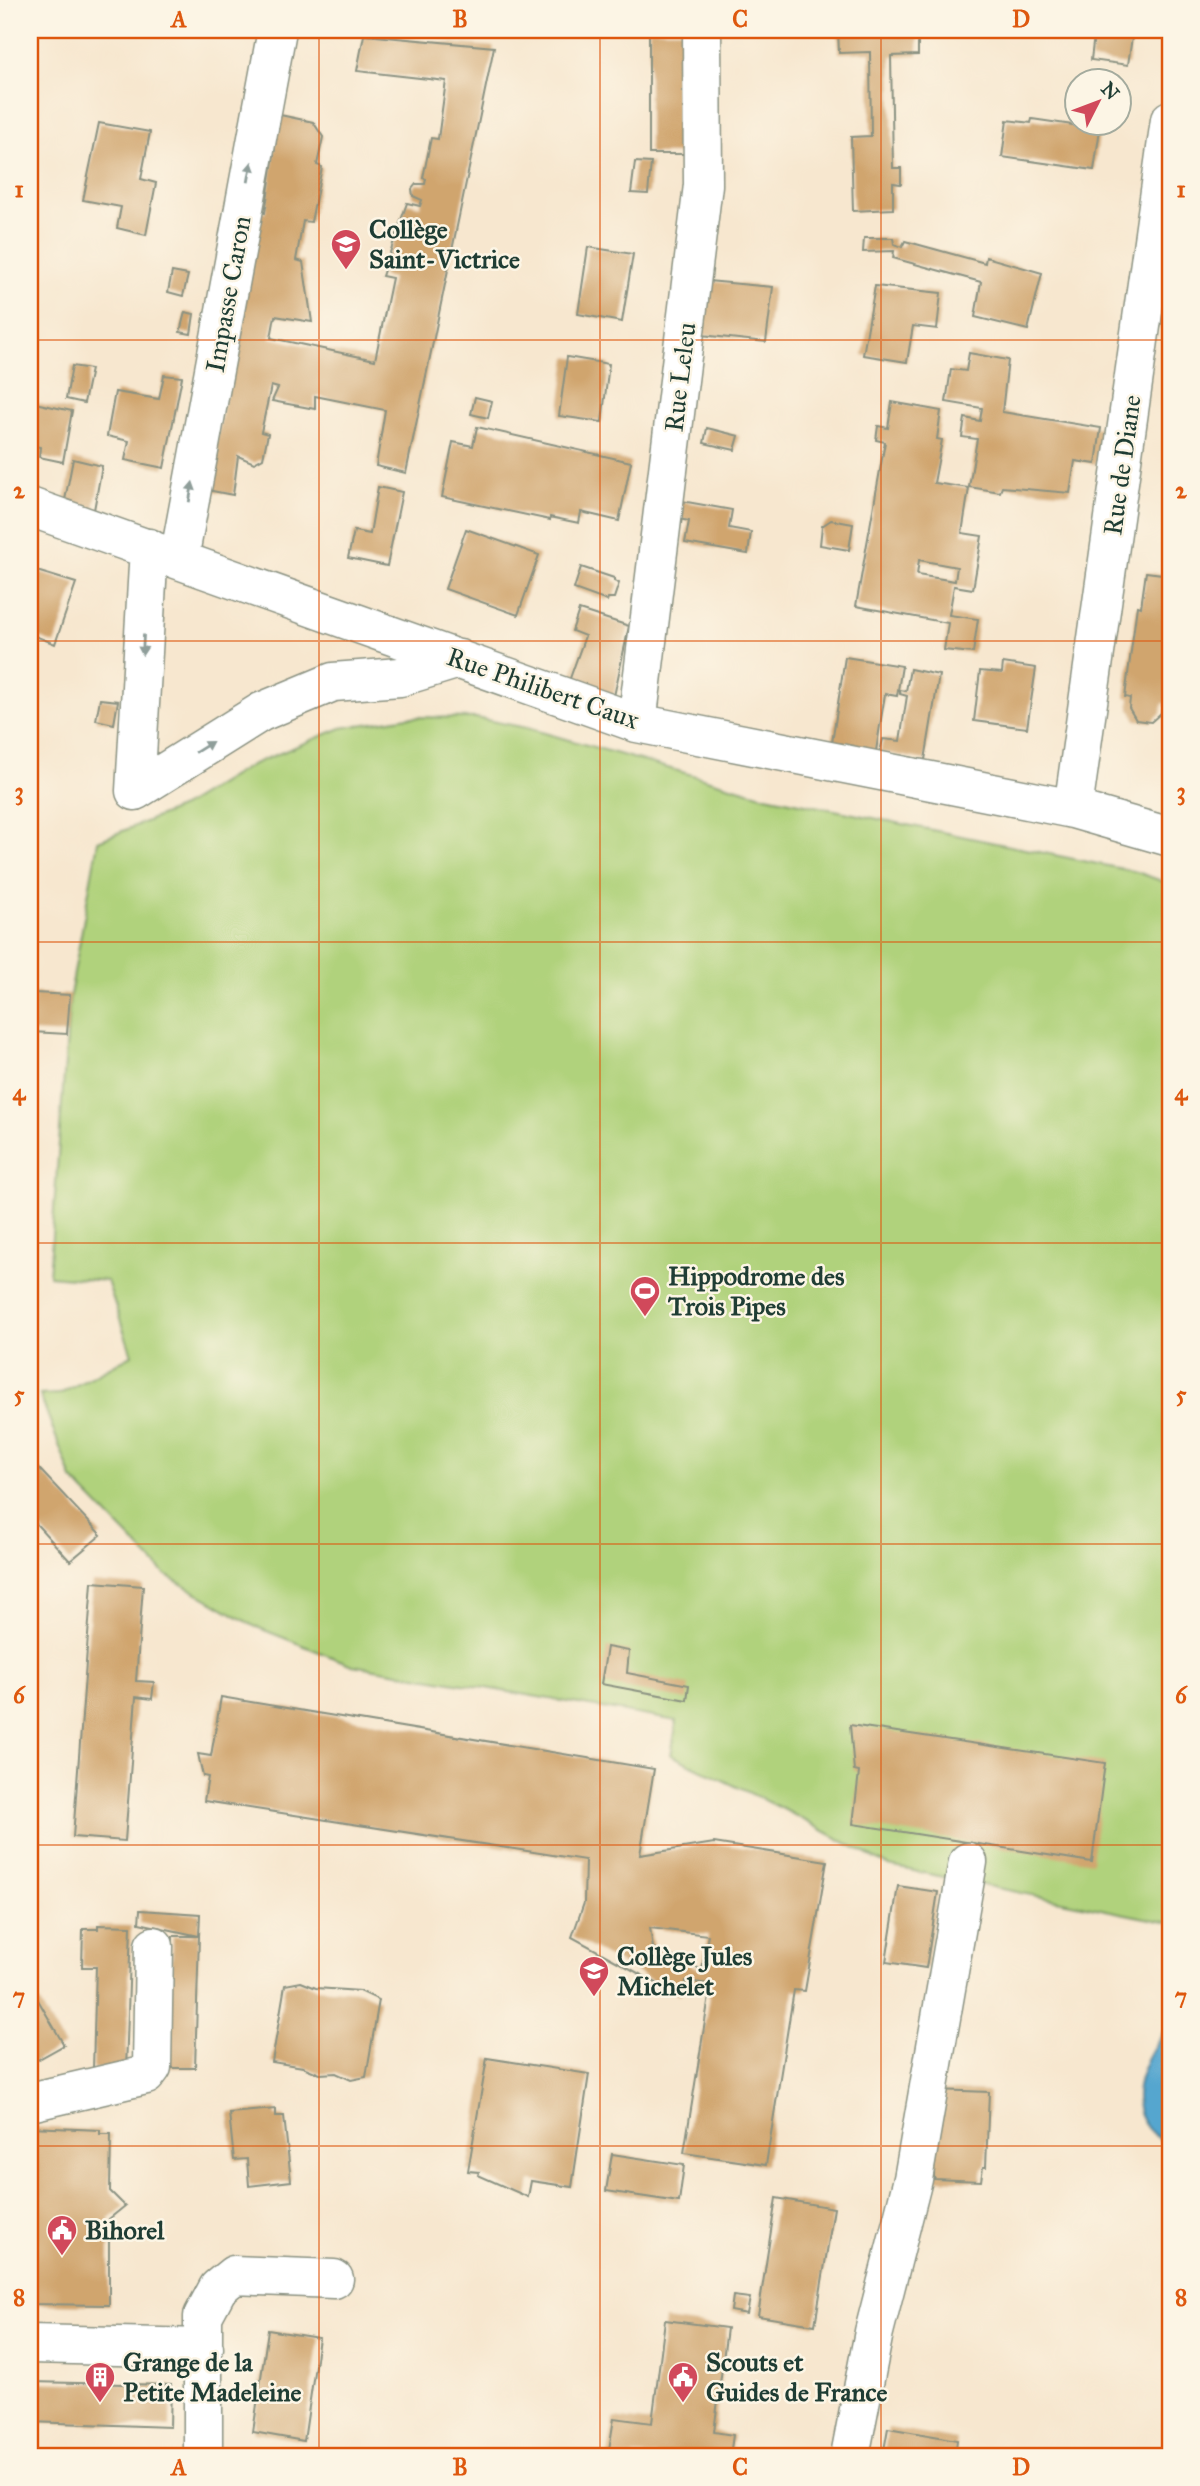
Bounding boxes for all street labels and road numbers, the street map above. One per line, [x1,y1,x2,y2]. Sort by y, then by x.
street label: Impasse Caron [199,213,257,375]
street label: Rue Leleu [657,320,703,434]
street label: Rue de Diane [1096,393,1148,537]
street label: Rue Philibert Caux [443,640,644,736]

